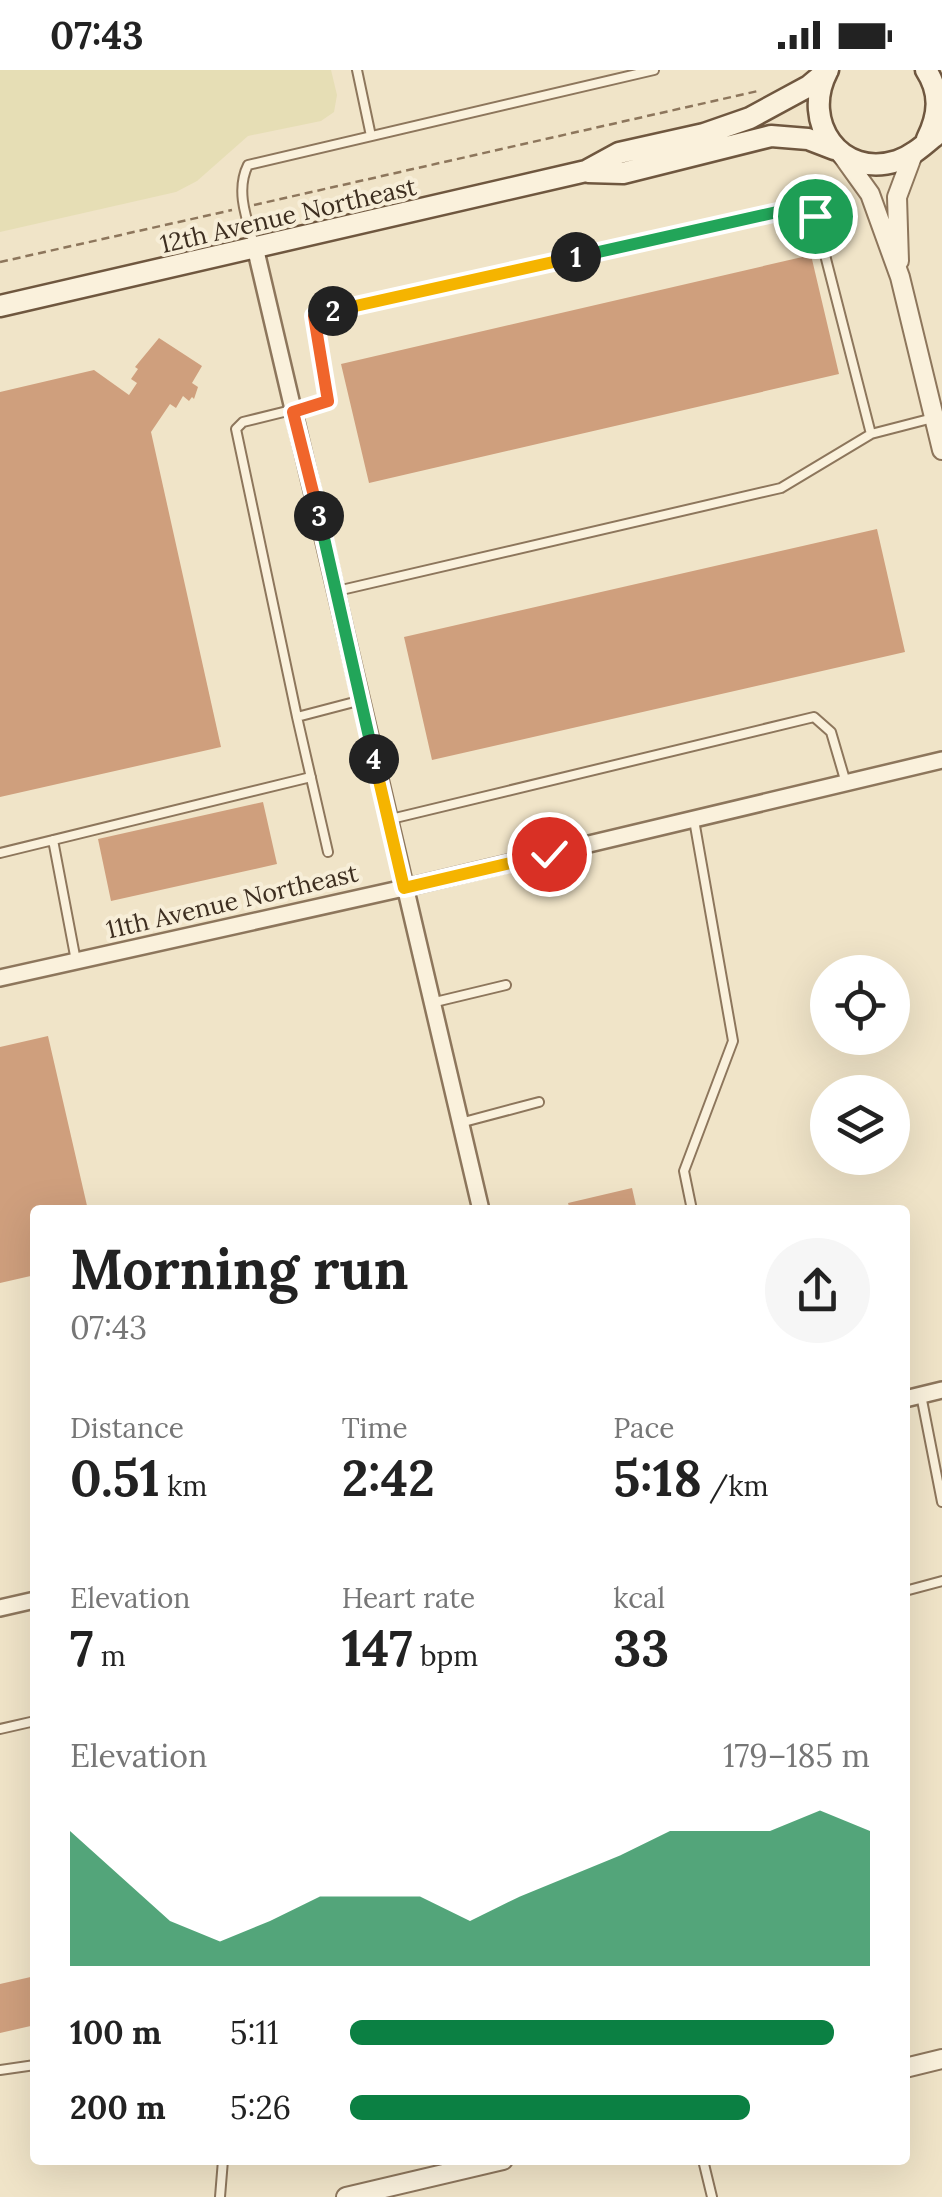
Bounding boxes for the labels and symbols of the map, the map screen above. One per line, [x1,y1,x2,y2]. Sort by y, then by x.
street label: 12th Avenue Northeast [157,170,420,260]
pin [773,174,858,259]
pin: 1 [551,232,601,282]
pin: 2 [308,286,358,336]
pin: 3 [294,491,344,541]
pin: 4 [349,734,399,784]
pin [507,812,592,897]
street label: 11th Avenue Northeast [103,856,361,946]

